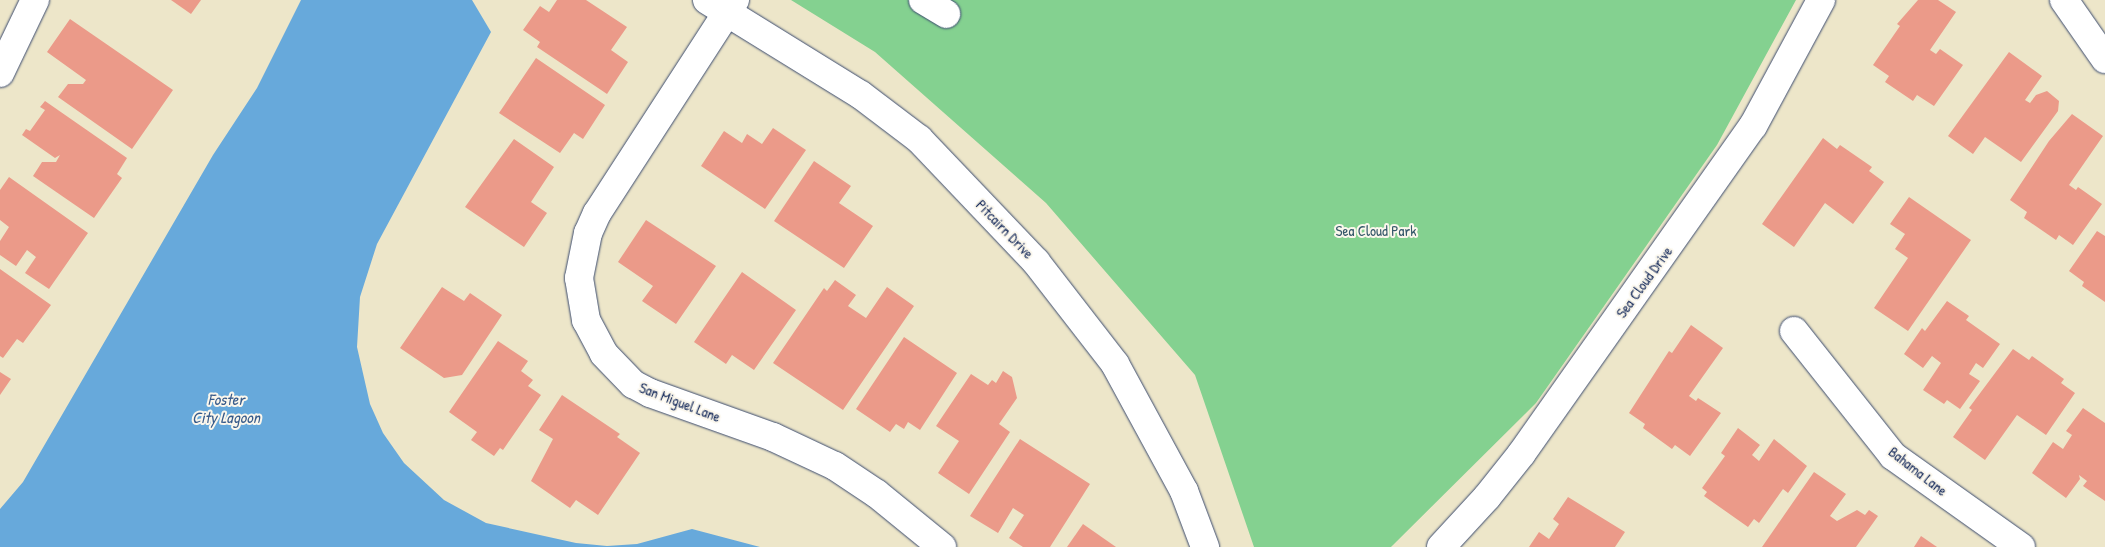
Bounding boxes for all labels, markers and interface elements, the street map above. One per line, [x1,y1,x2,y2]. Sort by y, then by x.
street label: Pitcairn Drive [972,196,1038,262]
park label: Sea Cloud Park [1336,222,1416,240]
street label: Sea Cloud Drive [1612,243,1676,321]
street label: San Miguel Lane [637,378,723,426]
water label: Foster City Lagoon [192,389,260,427]
street label: Bahama Lane [1885,443,1951,499]

